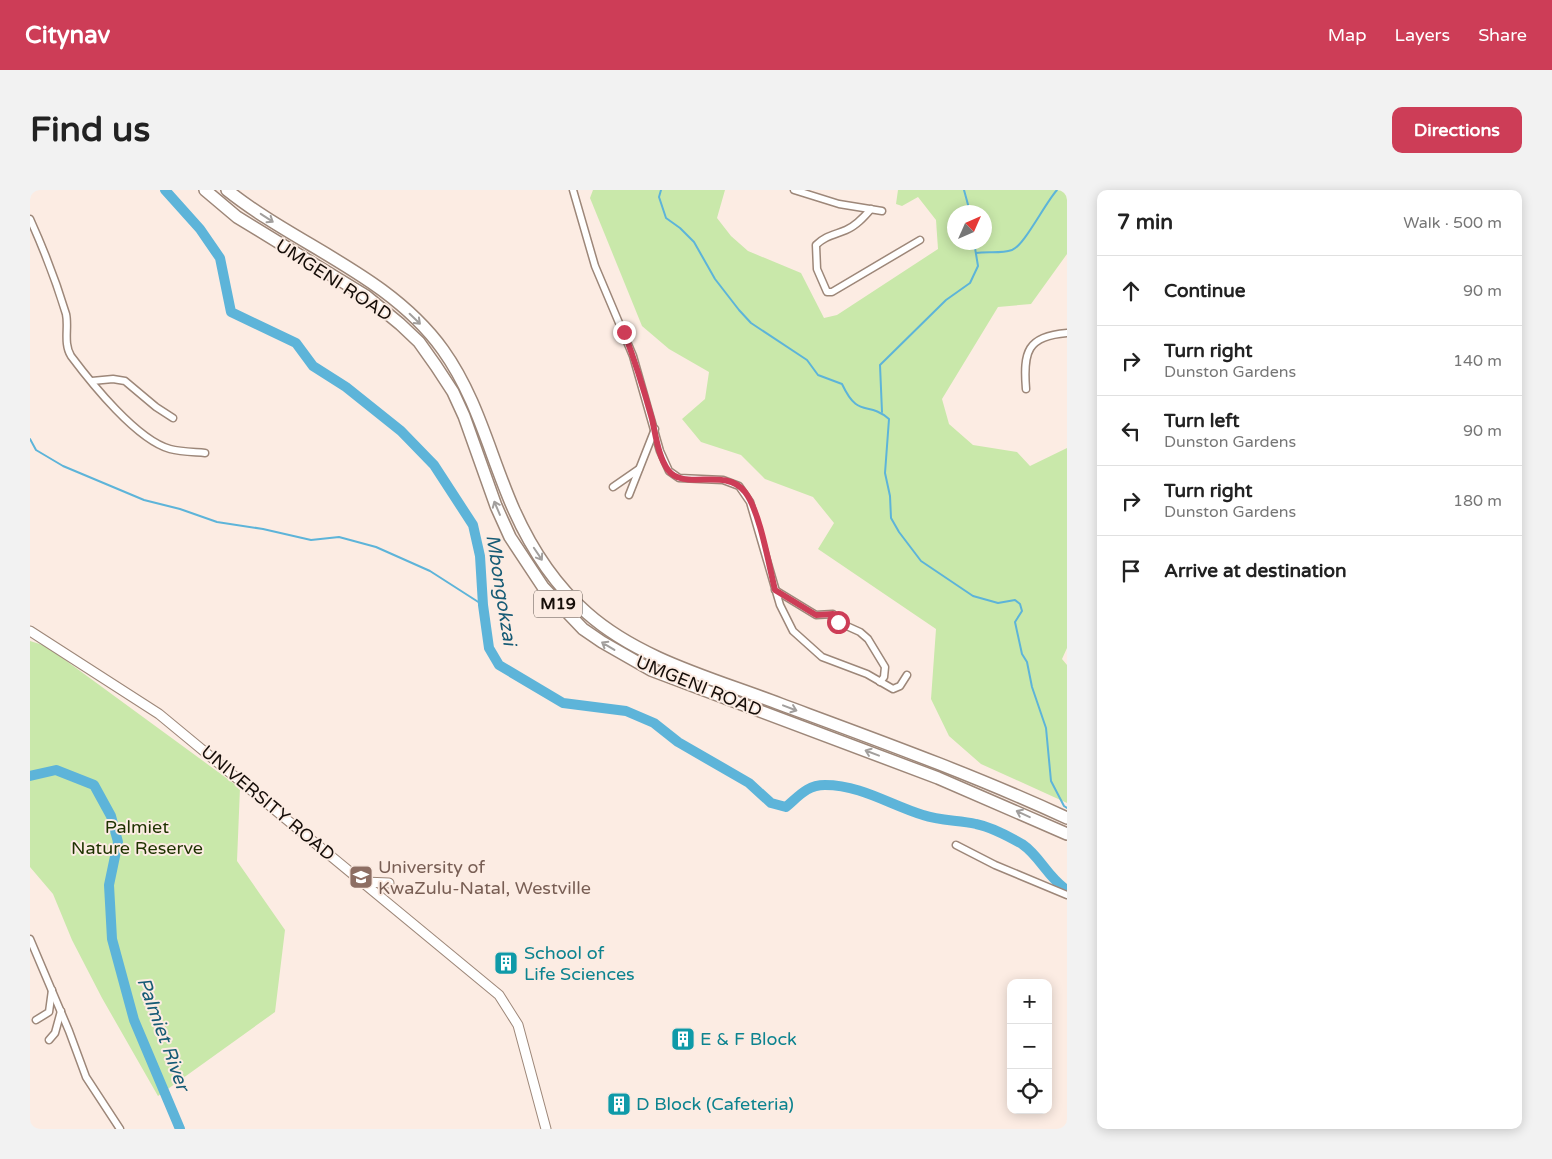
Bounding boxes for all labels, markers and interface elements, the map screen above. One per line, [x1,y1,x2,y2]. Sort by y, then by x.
text: Citynav [25,21,110,50]
text: Map [1328,24,1367,46]
text: Layers [1395,24,1450,46]
text: Share [1478,24,1527,46]
button: Directions [1392,107,1522,153]
text: Find us [30,109,150,151]
north arrow [947,205,992,250]
text: 7 min [1117,210,1173,235]
text: Walk · 500 m [1403,213,1502,233]
one-way arrow [259,214,273,224]
street label: UMGENI ROAD [272,234,396,326]
icon: ahead [1117,277,1145,305]
text: Continue [1164,280,1246,302]
text: 90 m [1463,281,1502,301]
one-way arrow [409,313,422,325]
route end [613,321,636,344]
text: Turn right [1164,340,1252,362]
icon: right [1117,347,1145,375]
text: 140 m [1453,351,1502,371]
text: Dunston Gardens [1164,362,1296,382]
text: Turn left [1164,410,1240,432]
icon: left [1117,417,1145,445]
text: 90 m [1463,421,1502,441]
text: Dunston Gardens [1164,432,1296,452]
text: Turn right [1164,480,1252,502]
icon: right [1117,487,1145,515]
text: 180 m [1453,491,1502,511]
one-way arrow [492,501,502,516]
text: Dunston Gardens [1164,502,1296,522]
water label: Mbongokzai [481,533,521,649]
one-way arrow [533,547,543,561]
icon: arrive [1117,557,1145,585]
text: Arrive at destination [1164,560,1347,582]
road number: M19 [534,590,582,618]
route start [827,611,850,634]
one-way arrow [602,641,616,651]
street label: UMGENI ROAD [633,651,765,721]
one-way arrow [783,704,798,713]
street label: UNIVERSITY ROAD [196,740,340,866]
one-way arrow [865,747,880,757]
one-way arrow [1016,809,1031,818]
park label: Palmiet Nature Reserve [71,816,203,859]
place label: University of KwaZulu-Natal, Westville [378,856,591,899]
school or university icon: University of KwaZulu-Natal, Westville [348,864,374,890]
place label: School of Life Sciences [524,942,635,985]
building icon: School of Life Sciences [493,950,519,976]
water label: Palmiet River [132,974,195,1096]
map controls [1007,979,1052,1114]
button: + [1007,979,1052,1024]
button: − [1007,1024,1052,1069]
building icon: E & F Block [670,1026,696,1052]
place label: E & F Block [700,1028,797,1050]
button: locate [1007,1069,1052,1114]
building icon: D Block (Cafeteria) [606,1091,632,1117]
place label: D Block (Cafeteria) [636,1093,794,1115]

